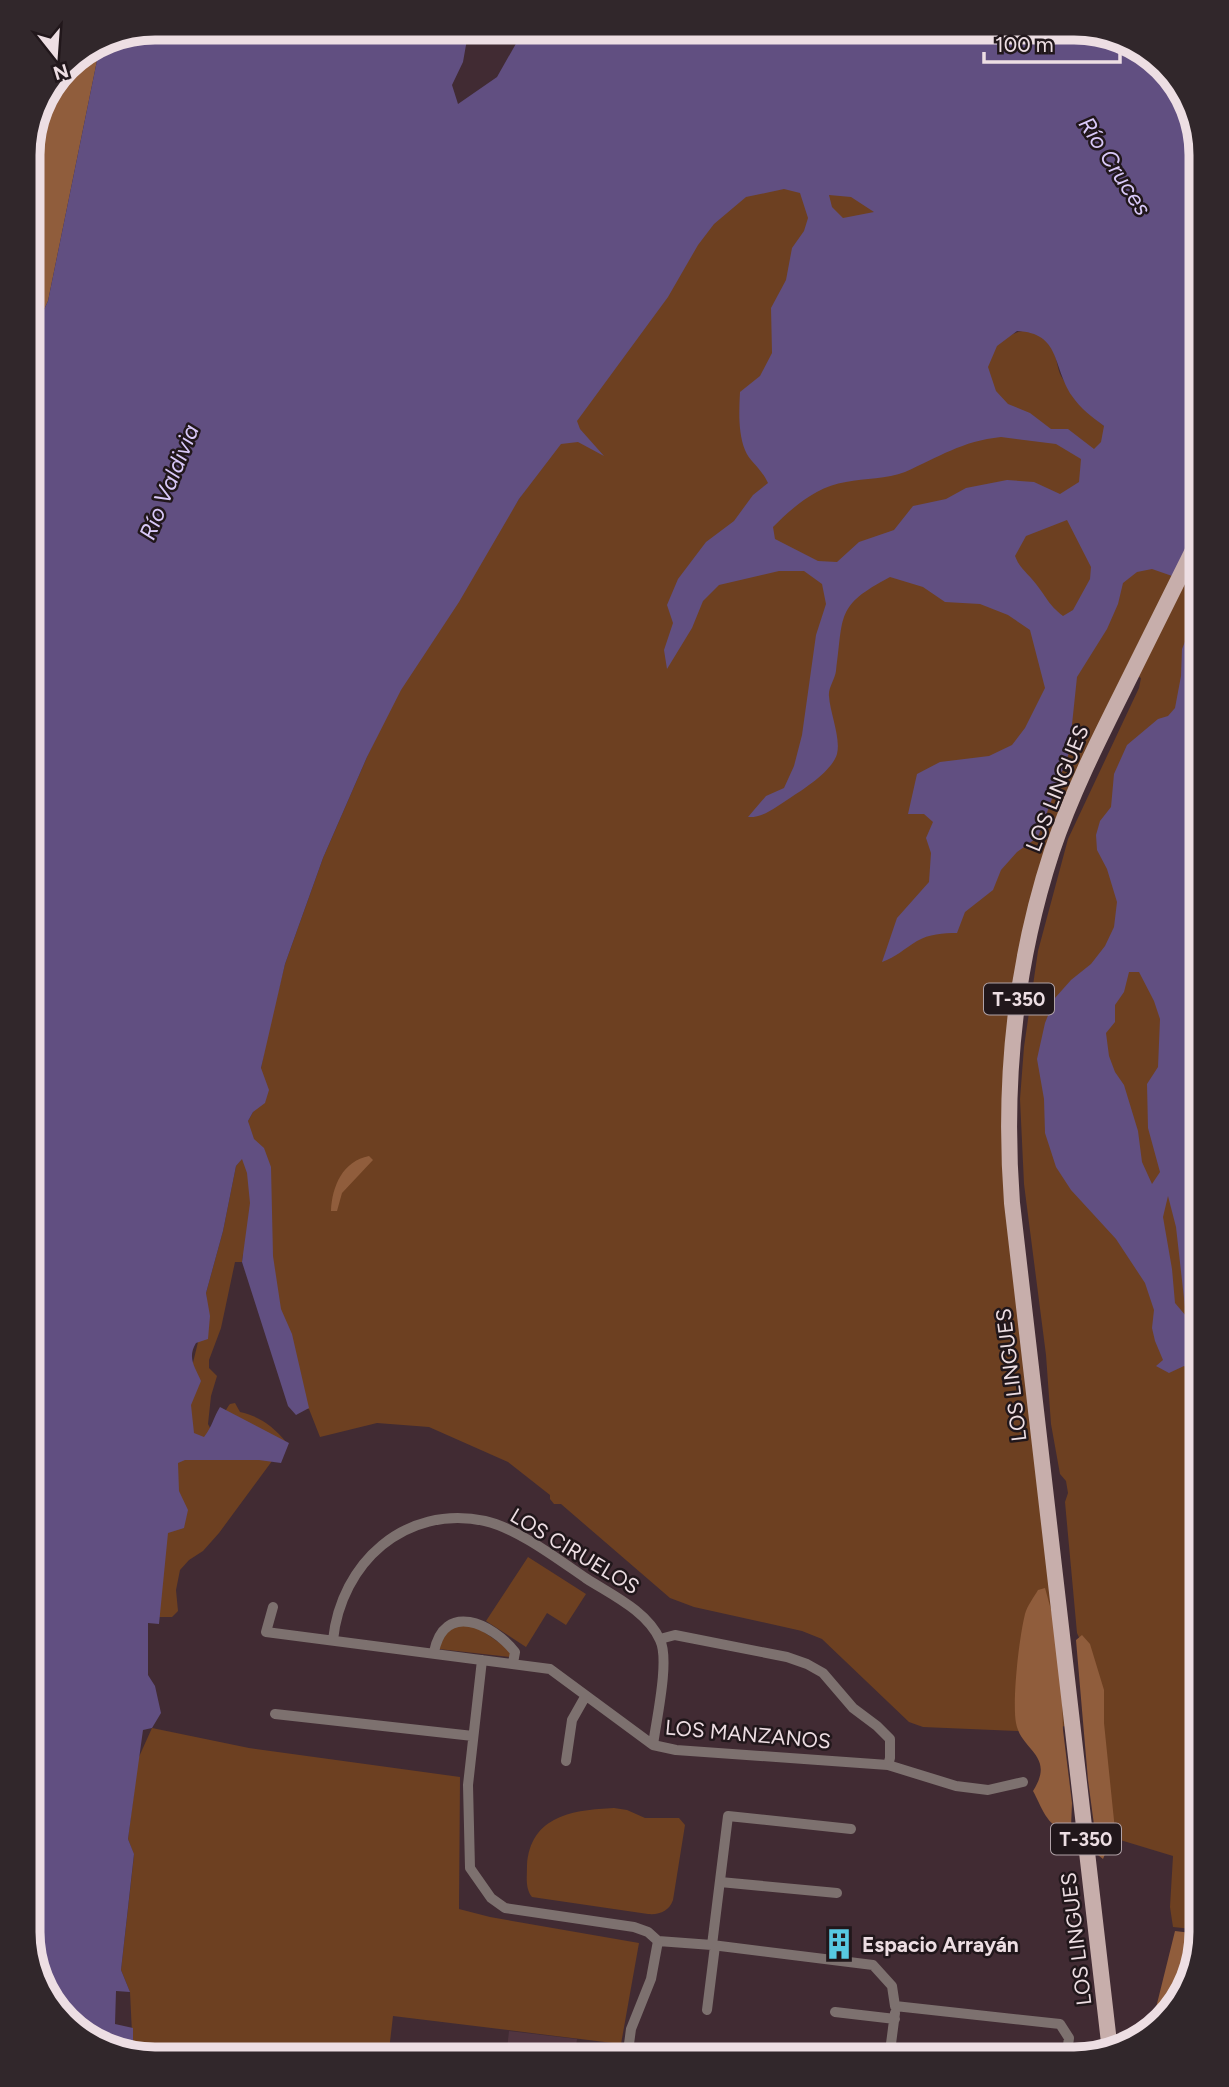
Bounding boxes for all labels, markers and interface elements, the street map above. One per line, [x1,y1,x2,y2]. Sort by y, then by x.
north arrow [21,21,91,91]
scale bar [984,21,1120,65]
text: 100 m [995,32,1054,57]
text: N [50,59,71,85]
water label: Río Cruces [1073,111,1157,221]
water label: Río Valdivia [133,420,205,544]
street label: LOS LINGUES [1020,721,1094,855]
road number: T-350 [984,984,1054,1015]
street label: LOS LINGUES [990,1307,1032,1443]
street label: LOS CIRUELOS [506,1503,644,1599]
street label: LOS MANZANOS [664,1714,832,1754]
road number: T-350 [1051,1824,1121,1854]
street label: LOS LINGUES [1055,1871,1097,2007]
building icon: Espacio Arrayán [822,1927,856,1961]
place label: Espacio Arrayán [862,1932,1019,1957]

